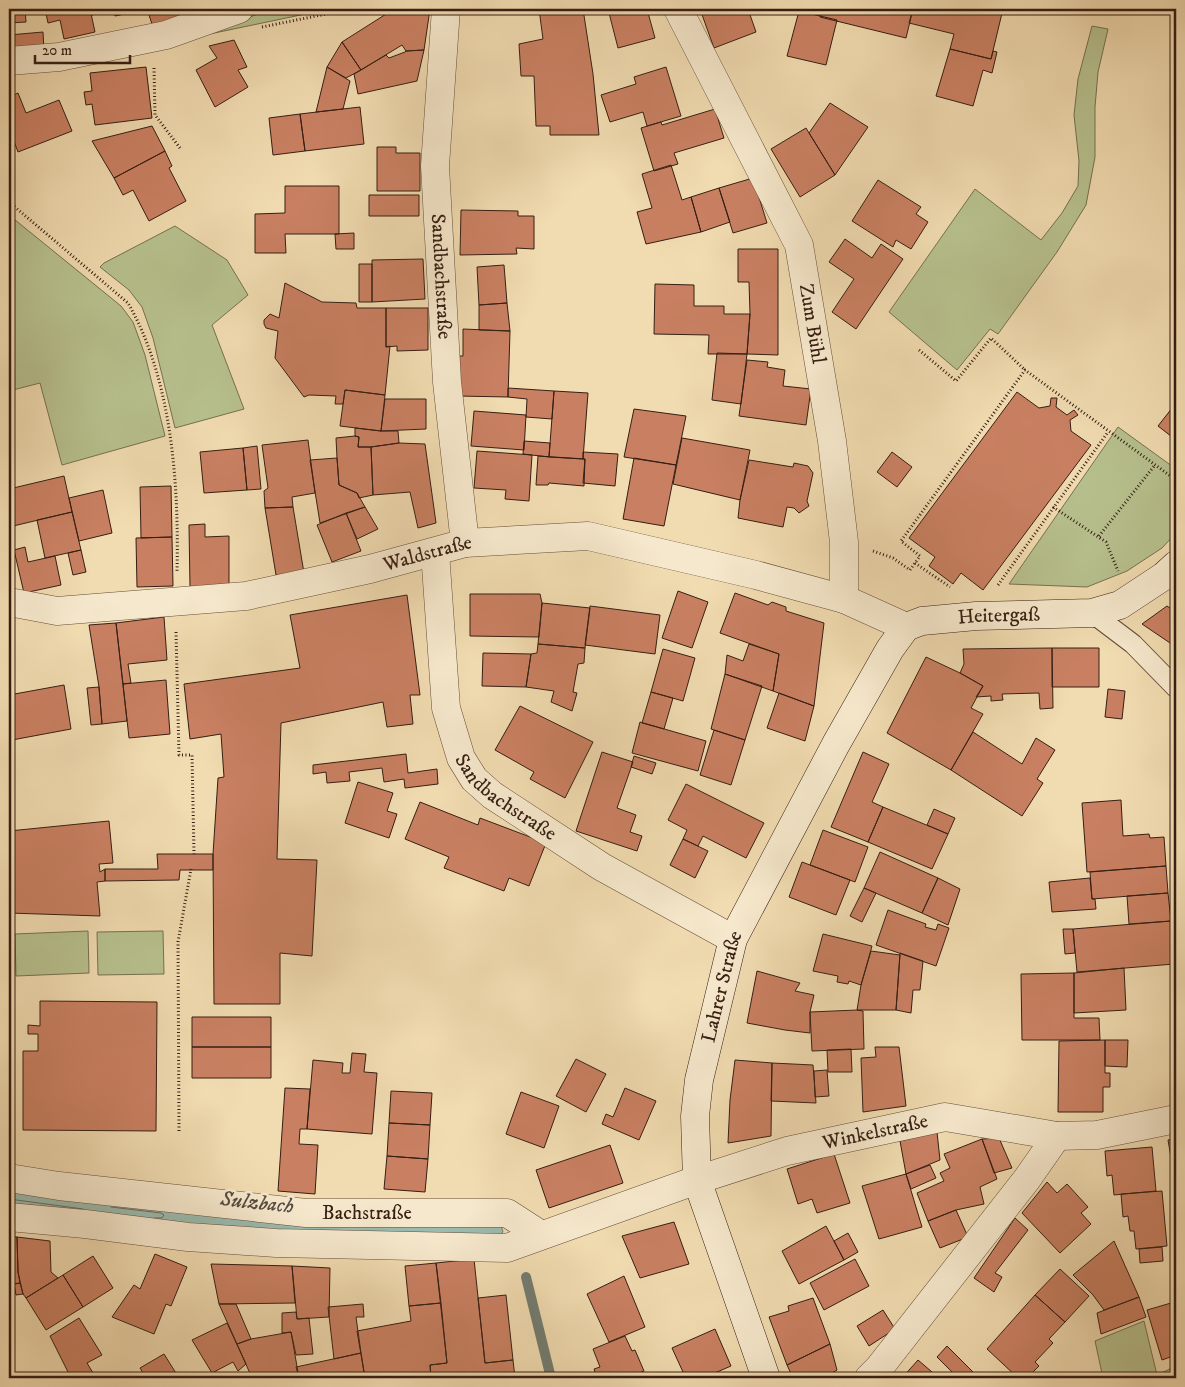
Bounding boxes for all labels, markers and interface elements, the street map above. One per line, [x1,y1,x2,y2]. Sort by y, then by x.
scale bar [35,32,130,64]
text: 20 m [42,41,72,60]
street label: Sandbachstraße [425,213,457,340]
street label: Zum Bühl [793,282,831,366]
street label: Waldstraße [379,530,472,578]
street label: Heitergaß [956,602,1040,630]
street label: Sandbachstraße [449,749,561,846]
street label: Lahrer Straße [696,926,748,1045]
street label: Winkelstraße [819,1108,930,1156]
water label: Sulzbach [218,1186,295,1220]
street label: Bachstraße [322,1201,412,1226]

